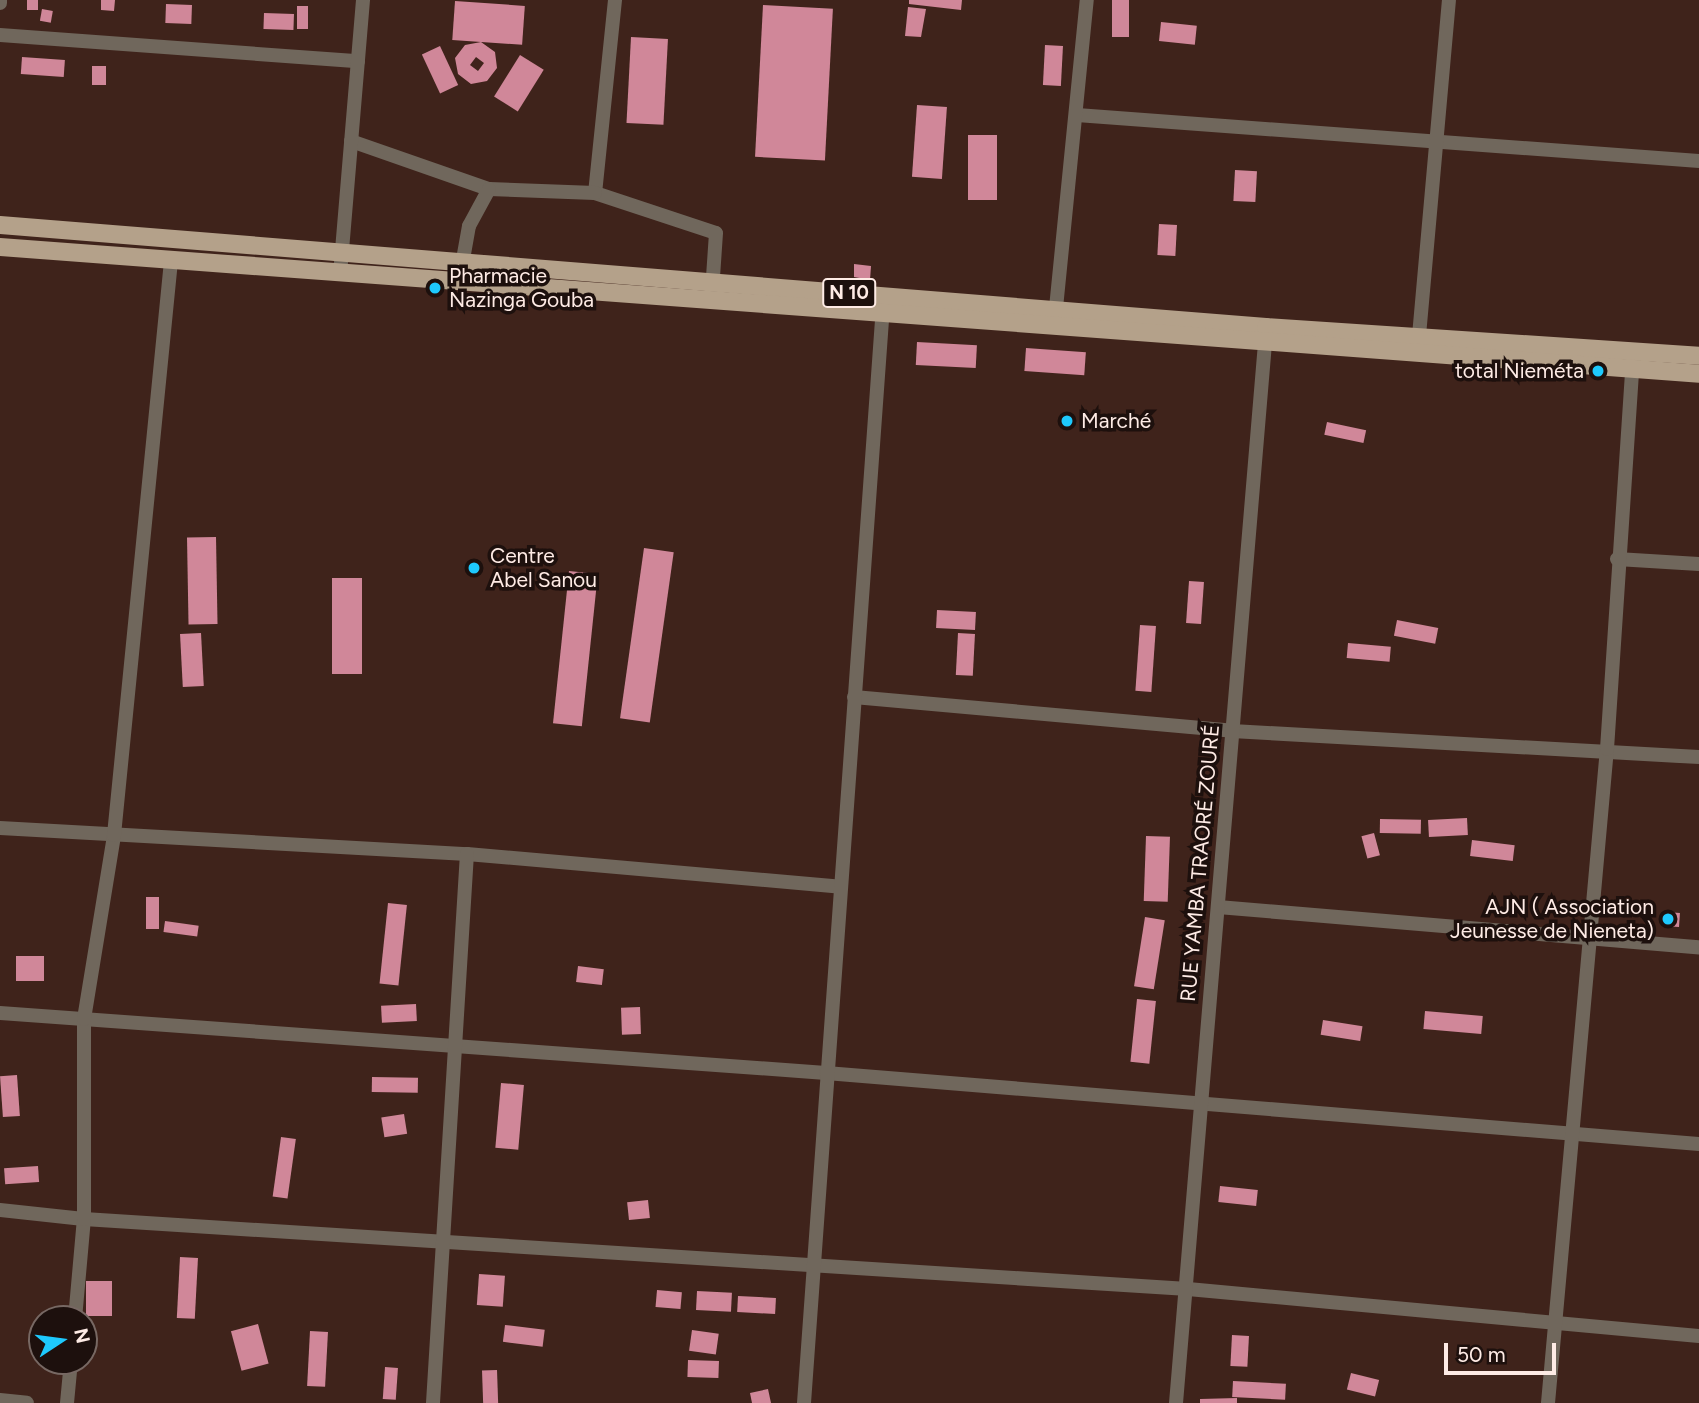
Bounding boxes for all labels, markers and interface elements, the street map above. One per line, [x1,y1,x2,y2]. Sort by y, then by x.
place label: Pharmacie Nazinga Gouba [449,263,594,313]
road number: N 10 [821,278,877,308]
marker: Pharmacie Nazinga Gouba [427,280,443,296]
place label: total Nieméta [1455,358,1584,384]
marker: total Nieméta [1590,363,1606,379]
place label: Marché [1081,408,1151,434]
marker: Marché [1059,413,1075,429]
place label: Centre Abel Sanou [490,543,597,593]
marker: Centre Abel Sanou [464,558,484,578]
street label: RUE YAMBA TRAORÉ ZOURÉ [1175,723,1225,1003]
place label: AJN ( Association Jeunesse de Nieneta) [1450,894,1654,944]
marker: AJN ( Association Jeunesse de Nieneta) [1660,911,1676,927]
north arrow [28,1305,98,1375]
text: N [69,1326,95,1345]
scale bar [1447,1330,1559,1374]
text: 50 m [1457,1342,1506,1367]

